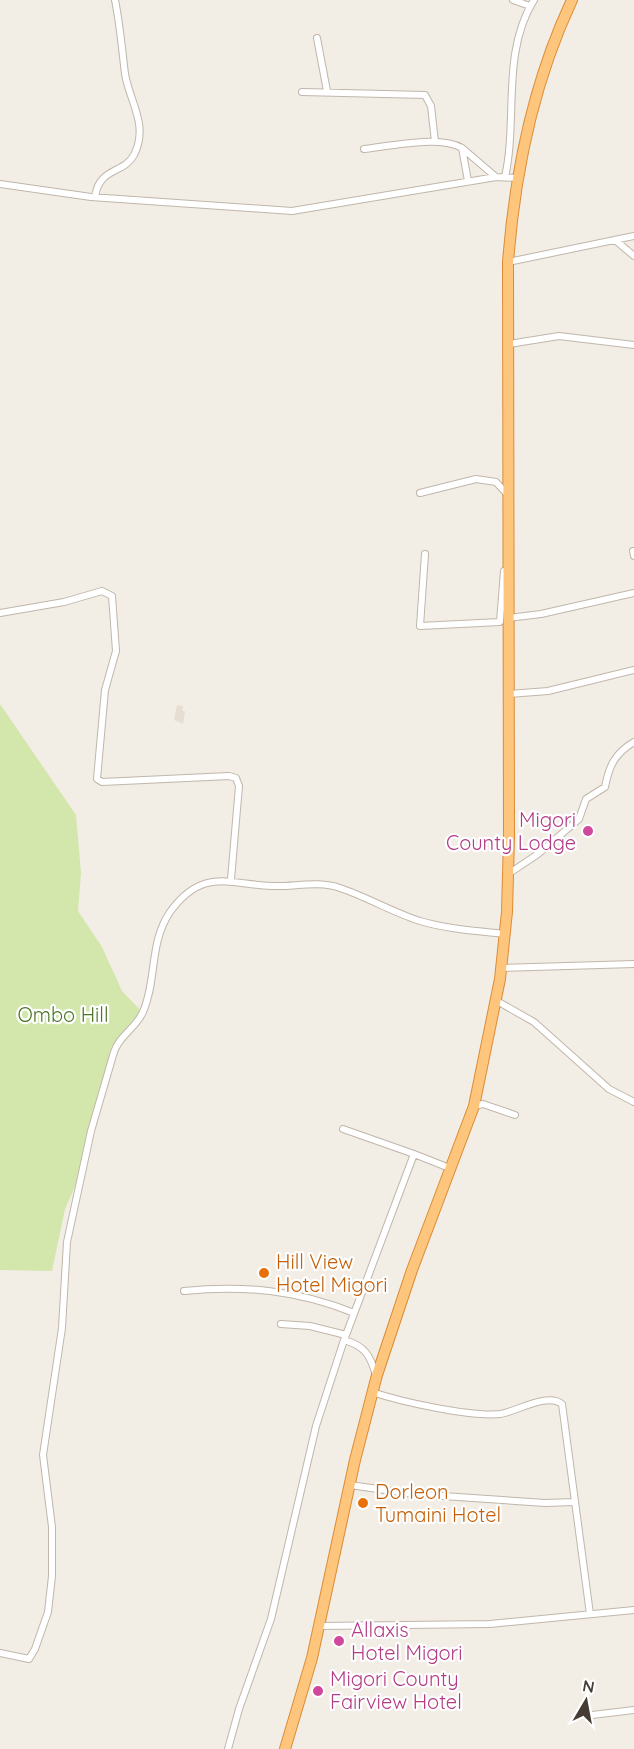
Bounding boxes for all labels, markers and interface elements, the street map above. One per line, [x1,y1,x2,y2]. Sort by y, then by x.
place label: Migori County Lodge [446,807,576,855]
marker: Migori County Lodge [581,824,595,838]
park label: Ombo Hill [17,1002,109,1027]
place label: Hill View Hotel Migori [276,1249,387,1297]
marker: Hill View Hotel Migori [257,1266,271,1280]
place label: Dorleon Tumaini Hotel [375,1479,501,1527]
marker: Dorleon Tumaini Hotel [356,1496,370,1510]
place label: Allaxis Hotel Migori [351,1617,462,1665]
marker: Allaxis Hotel Migori [332,1634,346,1648]
place label: Migori County Fairview Hotel [330,1666,462,1714]
north arrow [556,1671,616,1731]
text: N [581,1675,596,1697]
marker: Migori County Fairview Hotel [311,1684,325,1698]

